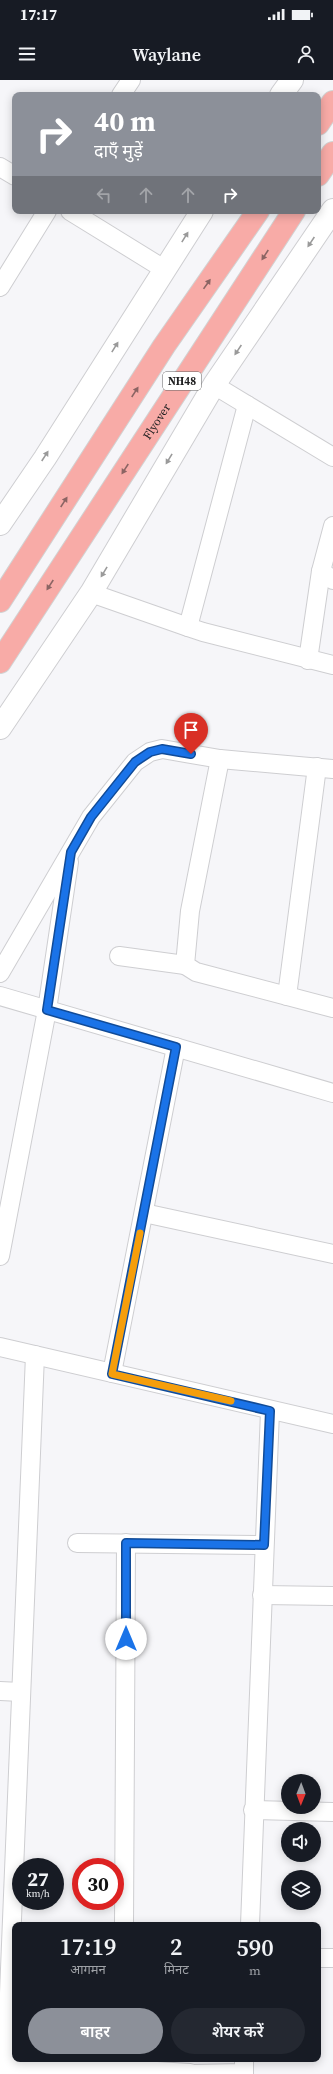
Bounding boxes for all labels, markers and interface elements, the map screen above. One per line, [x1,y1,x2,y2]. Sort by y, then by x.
text: 17:17 [20,4,57,25]
text: Waylane [132,42,201,67]
icon: menu [16,43,38,65]
icon: person [295,43,317,65]
text: 40 m [94,102,156,140]
icon: right [28,108,80,160]
text: दाएँ मुड़ें [94,138,143,163]
icon: left [93,184,115,206]
icon: ahead [135,184,157,206]
icon: ahead [177,184,199,206]
icon: right [219,184,241,206]
one-way arrow [181,232,189,242]
one-way arrow [307,237,315,247]
one-way arrow [261,250,269,260]
one-way arrow [203,279,211,290]
one-way arrow [111,342,119,352]
one-way arrow [234,344,242,355]
road number: NH48 [163,372,201,390]
one-way arrow [131,386,138,398]
street label: Flyover [139,400,174,443]
one-way arrow [42,451,49,462]
one-way arrow [165,453,172,465]
one-way arrow [121,464,129,475]
one-way arrow [61,496,68,508]
one-way arrow [100,566,107,578]
one-way arrow [46,580,54,590]
pin [174,713,208,754]
icon: arrive [180,719,202,741]
position arrow [105,1618,147,1660]
north arrow [281,1774,321,1814]
map controls [281,1774,321,1910]
button: sound [281,1822,321,1862]
speed limit sign: 30 [72,1858,124,1910]
text: 27 [27,1865,49,1893]
button: layers [281,1870,321,1910]
text: km/h [26,1887,50,1900]
text: 17:19 [59,1930,117,1963]
text: 2 [170,1930,183,1963]
text: 590 [236,1931,274,1964]
text: आगमन [70,1961,106,1978]
text: मिनट [164,1961,189,1978]
text: m [249,1962,261,1979]
button: बाहर [28,2008,163,2054]
button: शेयर करें [171,2008,305,2054]

